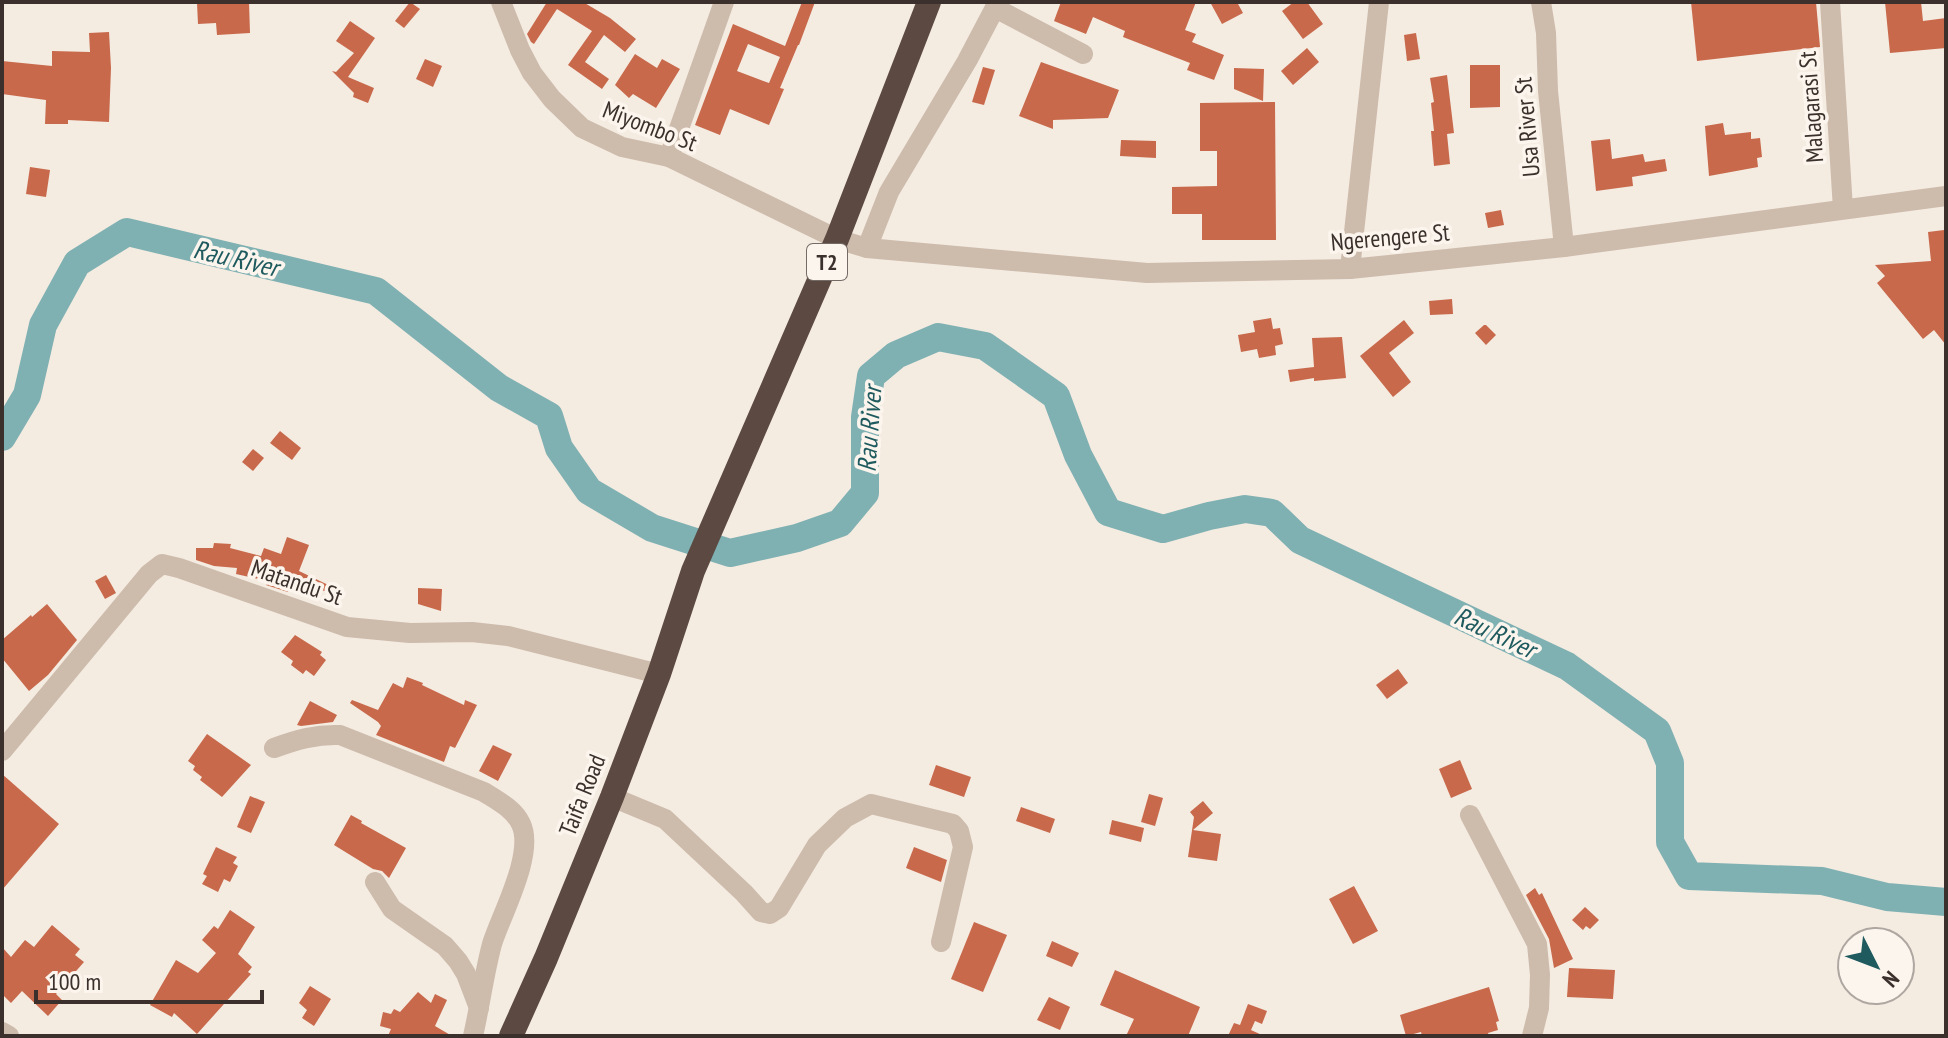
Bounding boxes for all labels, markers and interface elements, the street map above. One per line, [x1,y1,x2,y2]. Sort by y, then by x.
street label: Malagarasi St [1792,50,1830,164]
street label: Usa River St [1507,76,1547,178]
street label: Miyombo St [599,94,702,158]
street label: Ngerengere St [1329,216,1451,258]
water label: Rau River [191,232,285,285]
road number: T2 [807,244,847,280]
water label: Rau River [850,381,889,473]
street label: Matandu St [247,552,347,612]
water label: Rau River [1449,599,1544,667]
street label: Taifa Road [552,750,612,840]
north arrow [1836,926,1916,1006]
scale bar [36,954,262,1004]
text: 100 m [48,966,101,997]
text: N [1876,966,1905,993]

